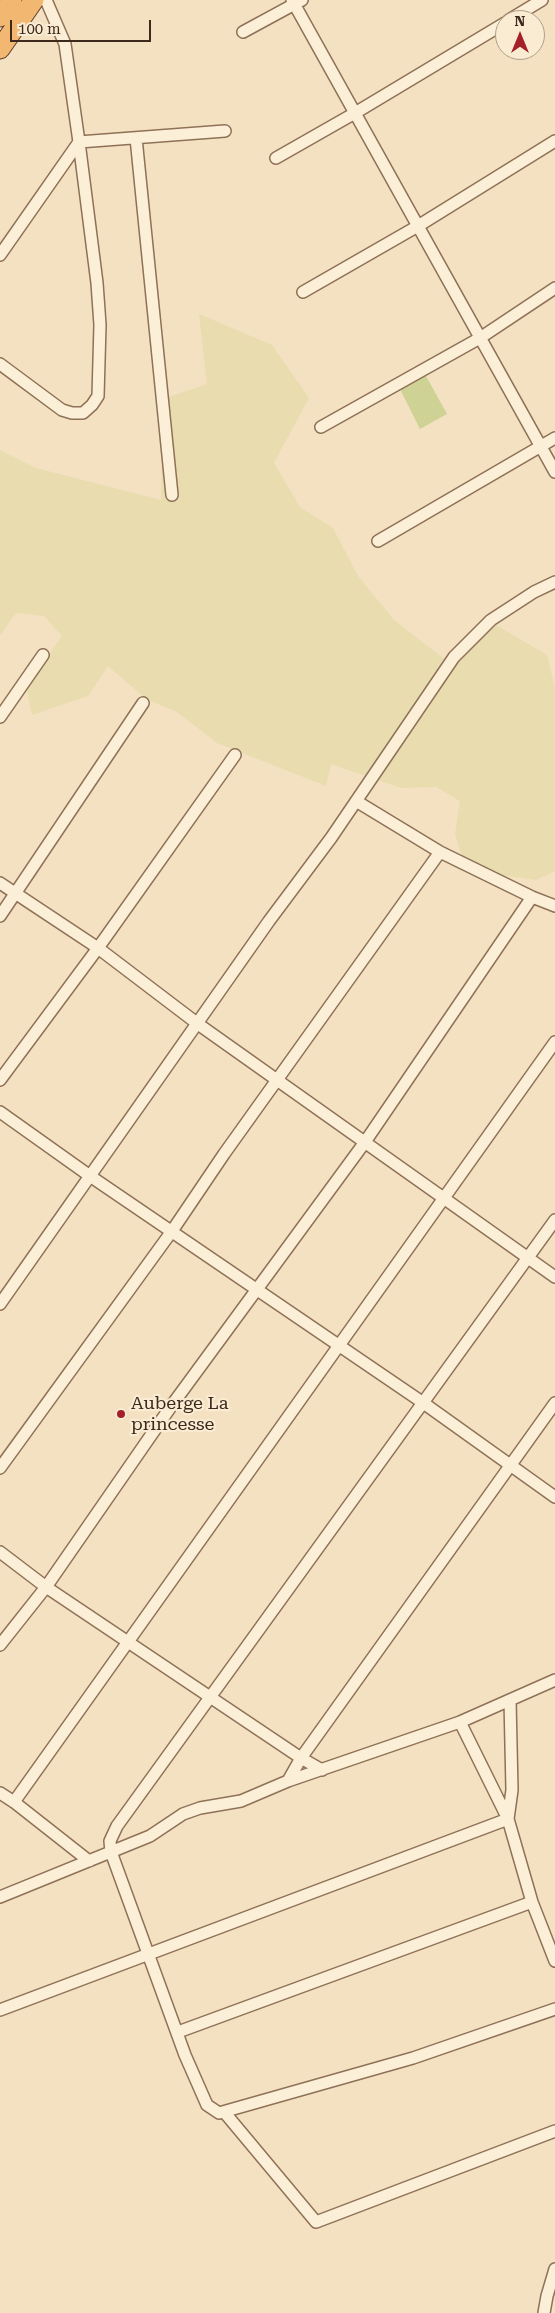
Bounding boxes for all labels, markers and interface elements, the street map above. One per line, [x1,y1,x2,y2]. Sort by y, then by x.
scale bar [12,10,154,42]
north arrow [495,10,545,60]
text: N [515,13,525,29]
text: 100 m [18,20,61,38]
place label: Auberge La princesse [131,1393,229,1436]
marker: Auberge La princesse [115,1408,127,1420]

